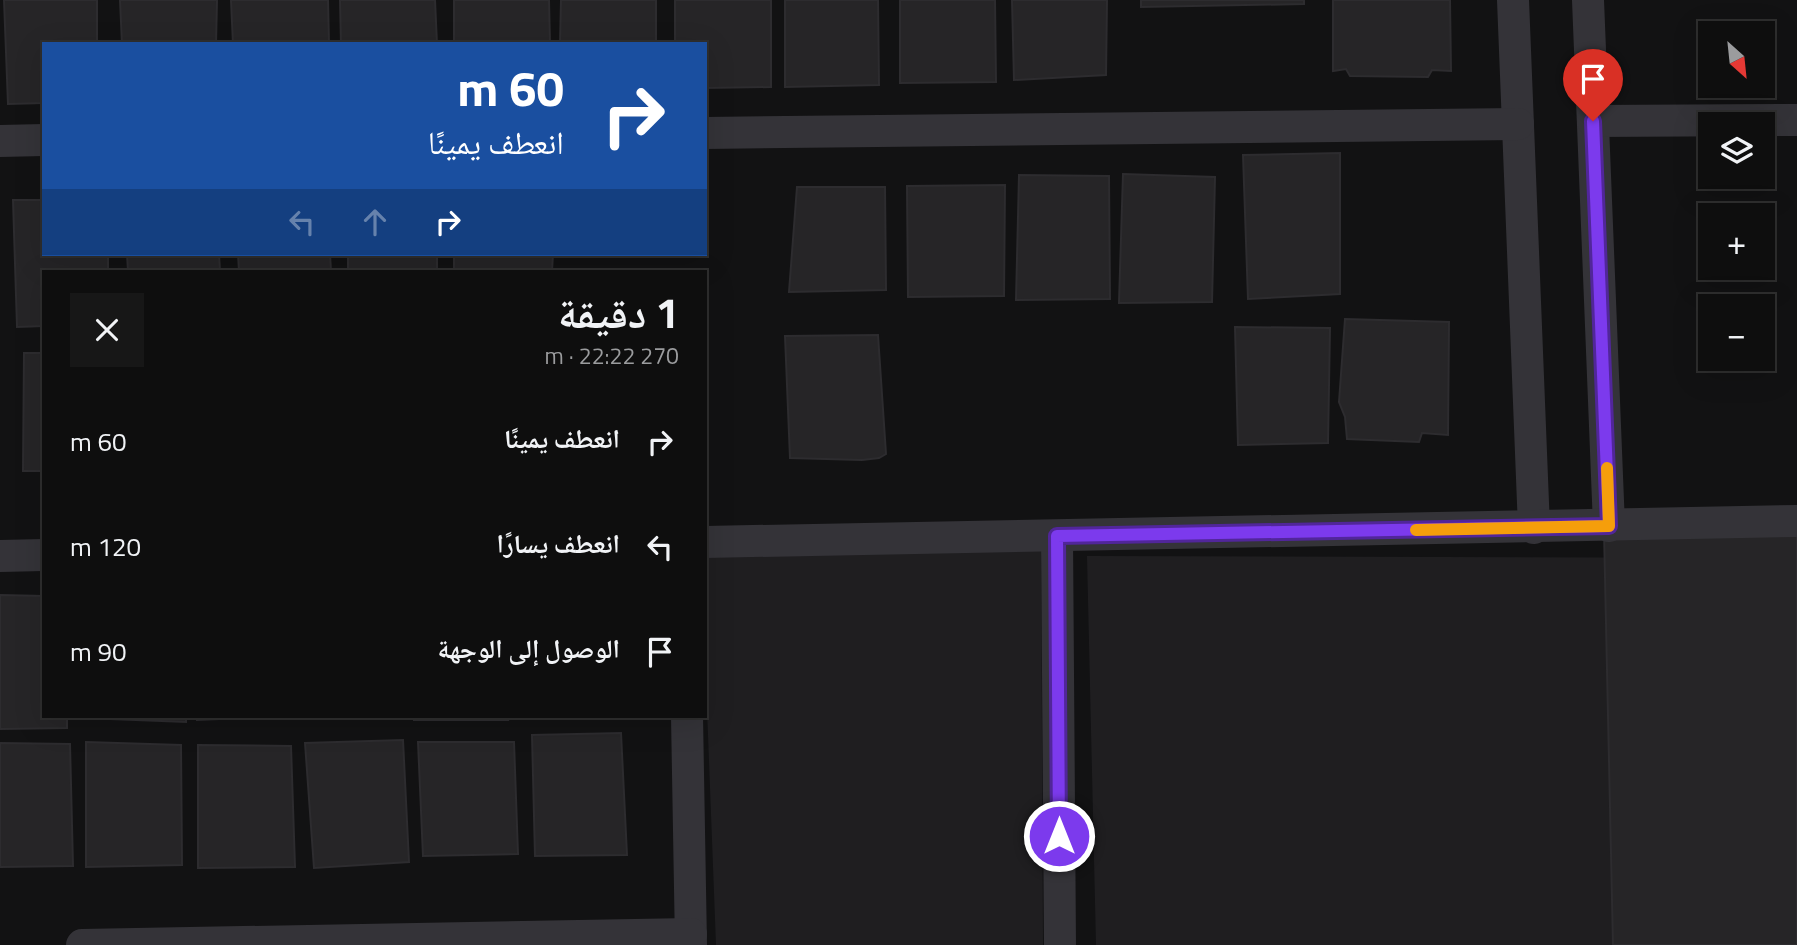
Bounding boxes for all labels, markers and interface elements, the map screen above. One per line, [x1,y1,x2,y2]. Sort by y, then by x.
north arrow [1698,21,1774,98]
map controls [1698,21,1775,371]
pin [1563,49,1623,121]
text: 60 m [457,50,564,125]
icon: arrive [1574,60,1612,98]
icon: right [588,70,679,161]
button: layers [1698,112,1775,189]
text: انعطف يمينًا [428,118,564,166]
icon: left [283,203,321,241]
icon: ahead [356,203,394,241]
icon: right [429,203,467,241]
button: + [1698,203,1775,280]
text: 1 دقيقة [558,280,679,344]
button: close [70,293,144,367]
button: − [1698,294,1775,371]
text: 270 m · 22:22 [544,338,679,373]
text: انعطف يمينًا [504,419,620,458]
text: 60 m [70,422,127,461]
icon: right [641,423,679,461]
text: انعطف يسارًا [496,524,620,563]
text: 120 m [70,527,141,566]
icon: left [641,528,679,566]
text: الوصول إلى الوجهة [438,629,620,668]
text: 90 m [70,632,127,671]
icon: arrive [641,633,679,671]
position arrow [1022,799,1096,873]

